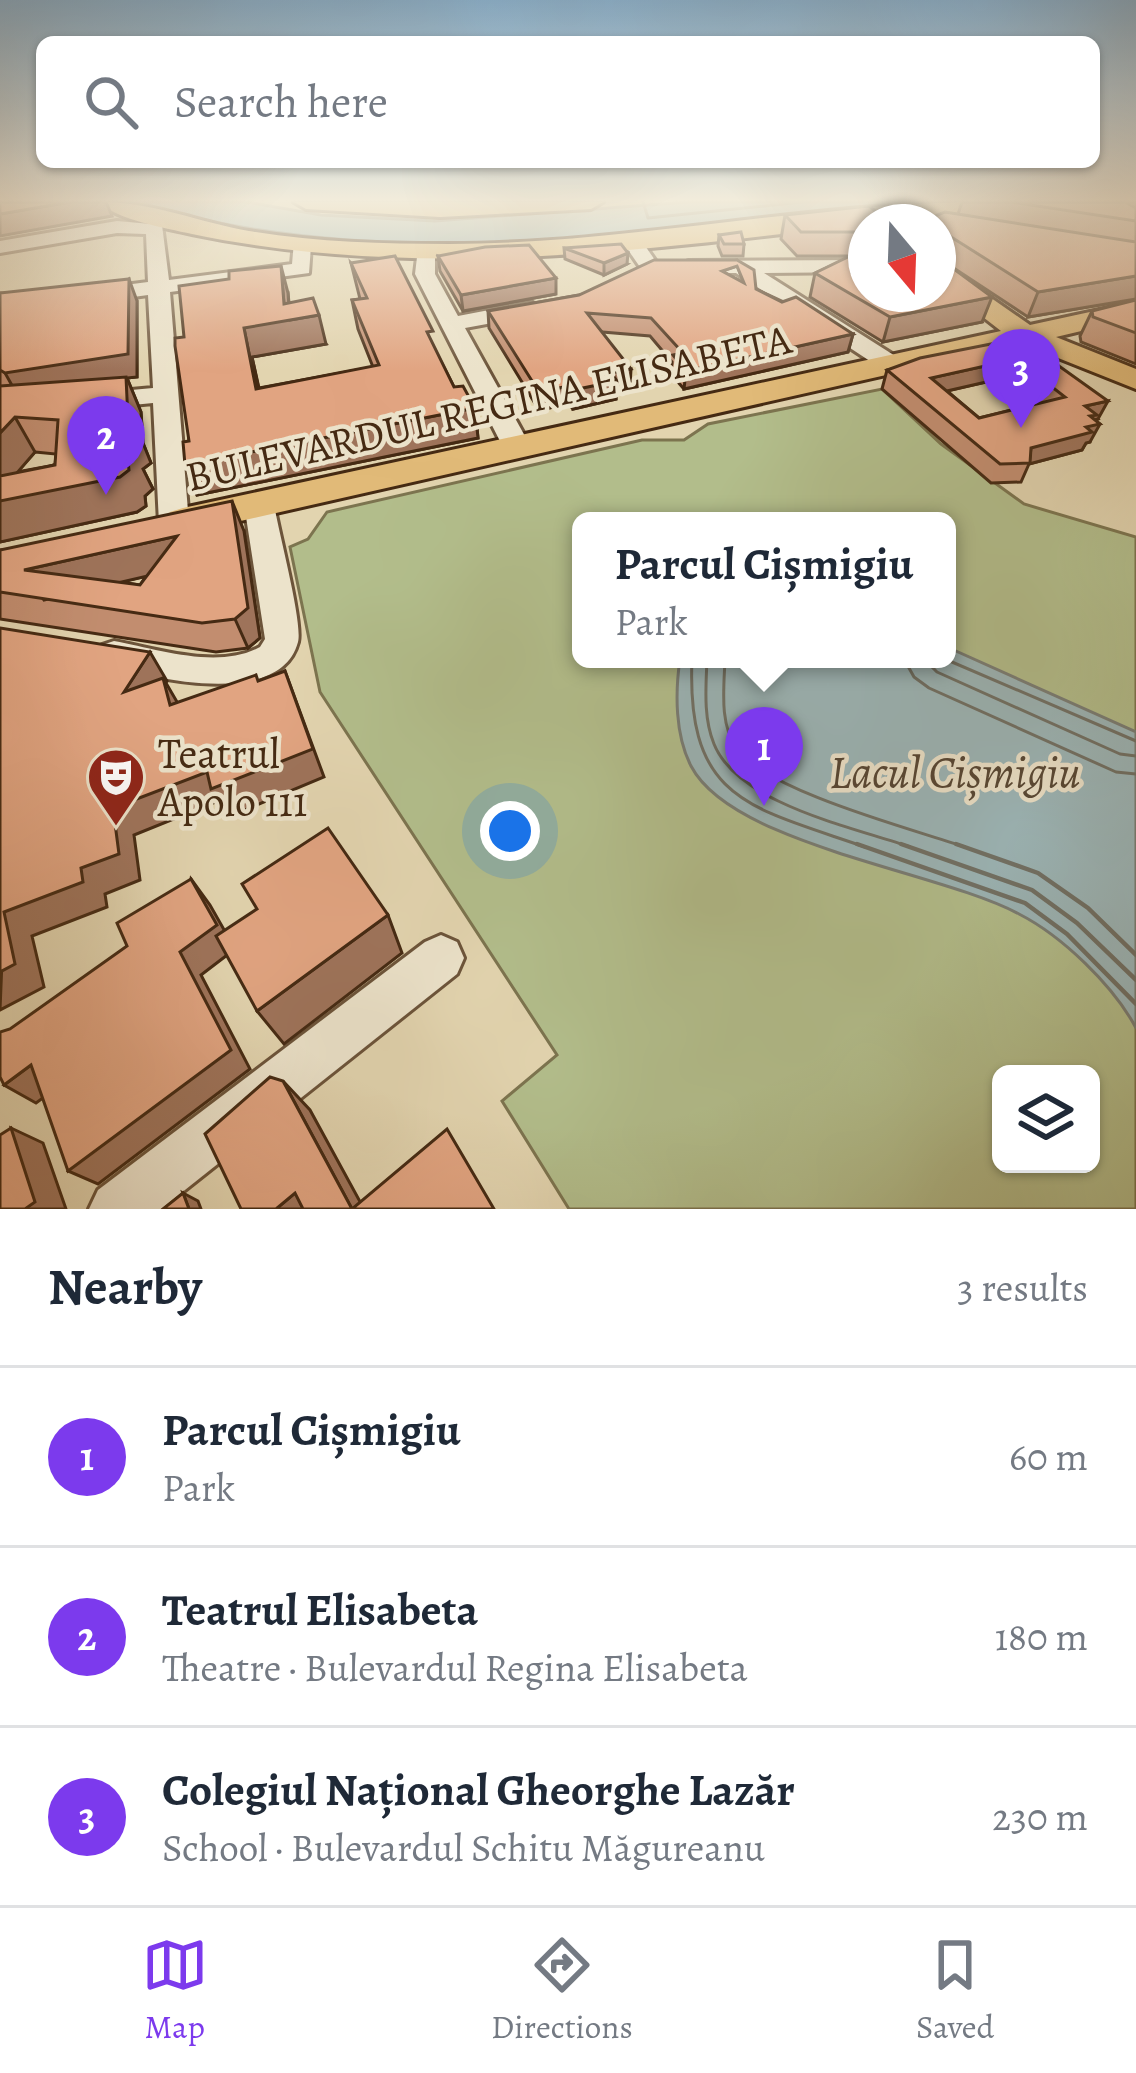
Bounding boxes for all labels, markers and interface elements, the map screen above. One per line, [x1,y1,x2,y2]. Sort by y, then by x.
search box [36,36,1100,168]
icon: search [78,69,144,135]
text: Search here [174,71,388,133]
north arrow [848,204,956,312]
street label: BULEVARDUL REGINA ELISABETA [180,310,797,505]
pin: 3 [982,329,1060,428]
pin: 2 [67,396,145,495]
popup [572,512,956,668]
text: Parcul Cișmigiu [615,533,913,595]
text: Park [615,595,688,648]
pin: 1 [725,707,803,806]
place label: Teatrul Apolo 111 [157,725,307,830]
water label: Lacul Cișmigiu [830,741,1080,803]
theatre icon: Teatrul Apolo 111 [85,746,147,828]
your location [480,801,540,861]
map controls [992,1065,1100,1173]
button: layers [992,1065,1100,1173]
text: Nearby [48,1252,202,1322]
text: 3 results [957,1261,1088,1314]
text: Parcul Cișmigiu [162,1399,460,1461]
text: 1 [80,1430,94,1483]
text: 60 m [1009,1430,1088,1483]
text: Park [162,1461,235,1514]
text: Teatrul Elisabeta [162,1579,478,1641]
text: 2 [78,1610,96,1663]
text: 180 m [995,1610,1088,1663]
text: Theatre · Bulevardul Regina Elisabeta [162,1641,748,1694]
text: Colegiul Național Gheorghe Lazăr [162,1759,795,1821]
text: 3 [79,1790,95,1843]
text: 230 m [992,1790,1088,1843]
text: School · Bulevardul Schitu Măgureanu [162,1821,765,1874]
tab: Map [142,1932,208,2049]
tab: Directions [491,1932,633,2049]
tab: Saved [916,1932,994,2049]

